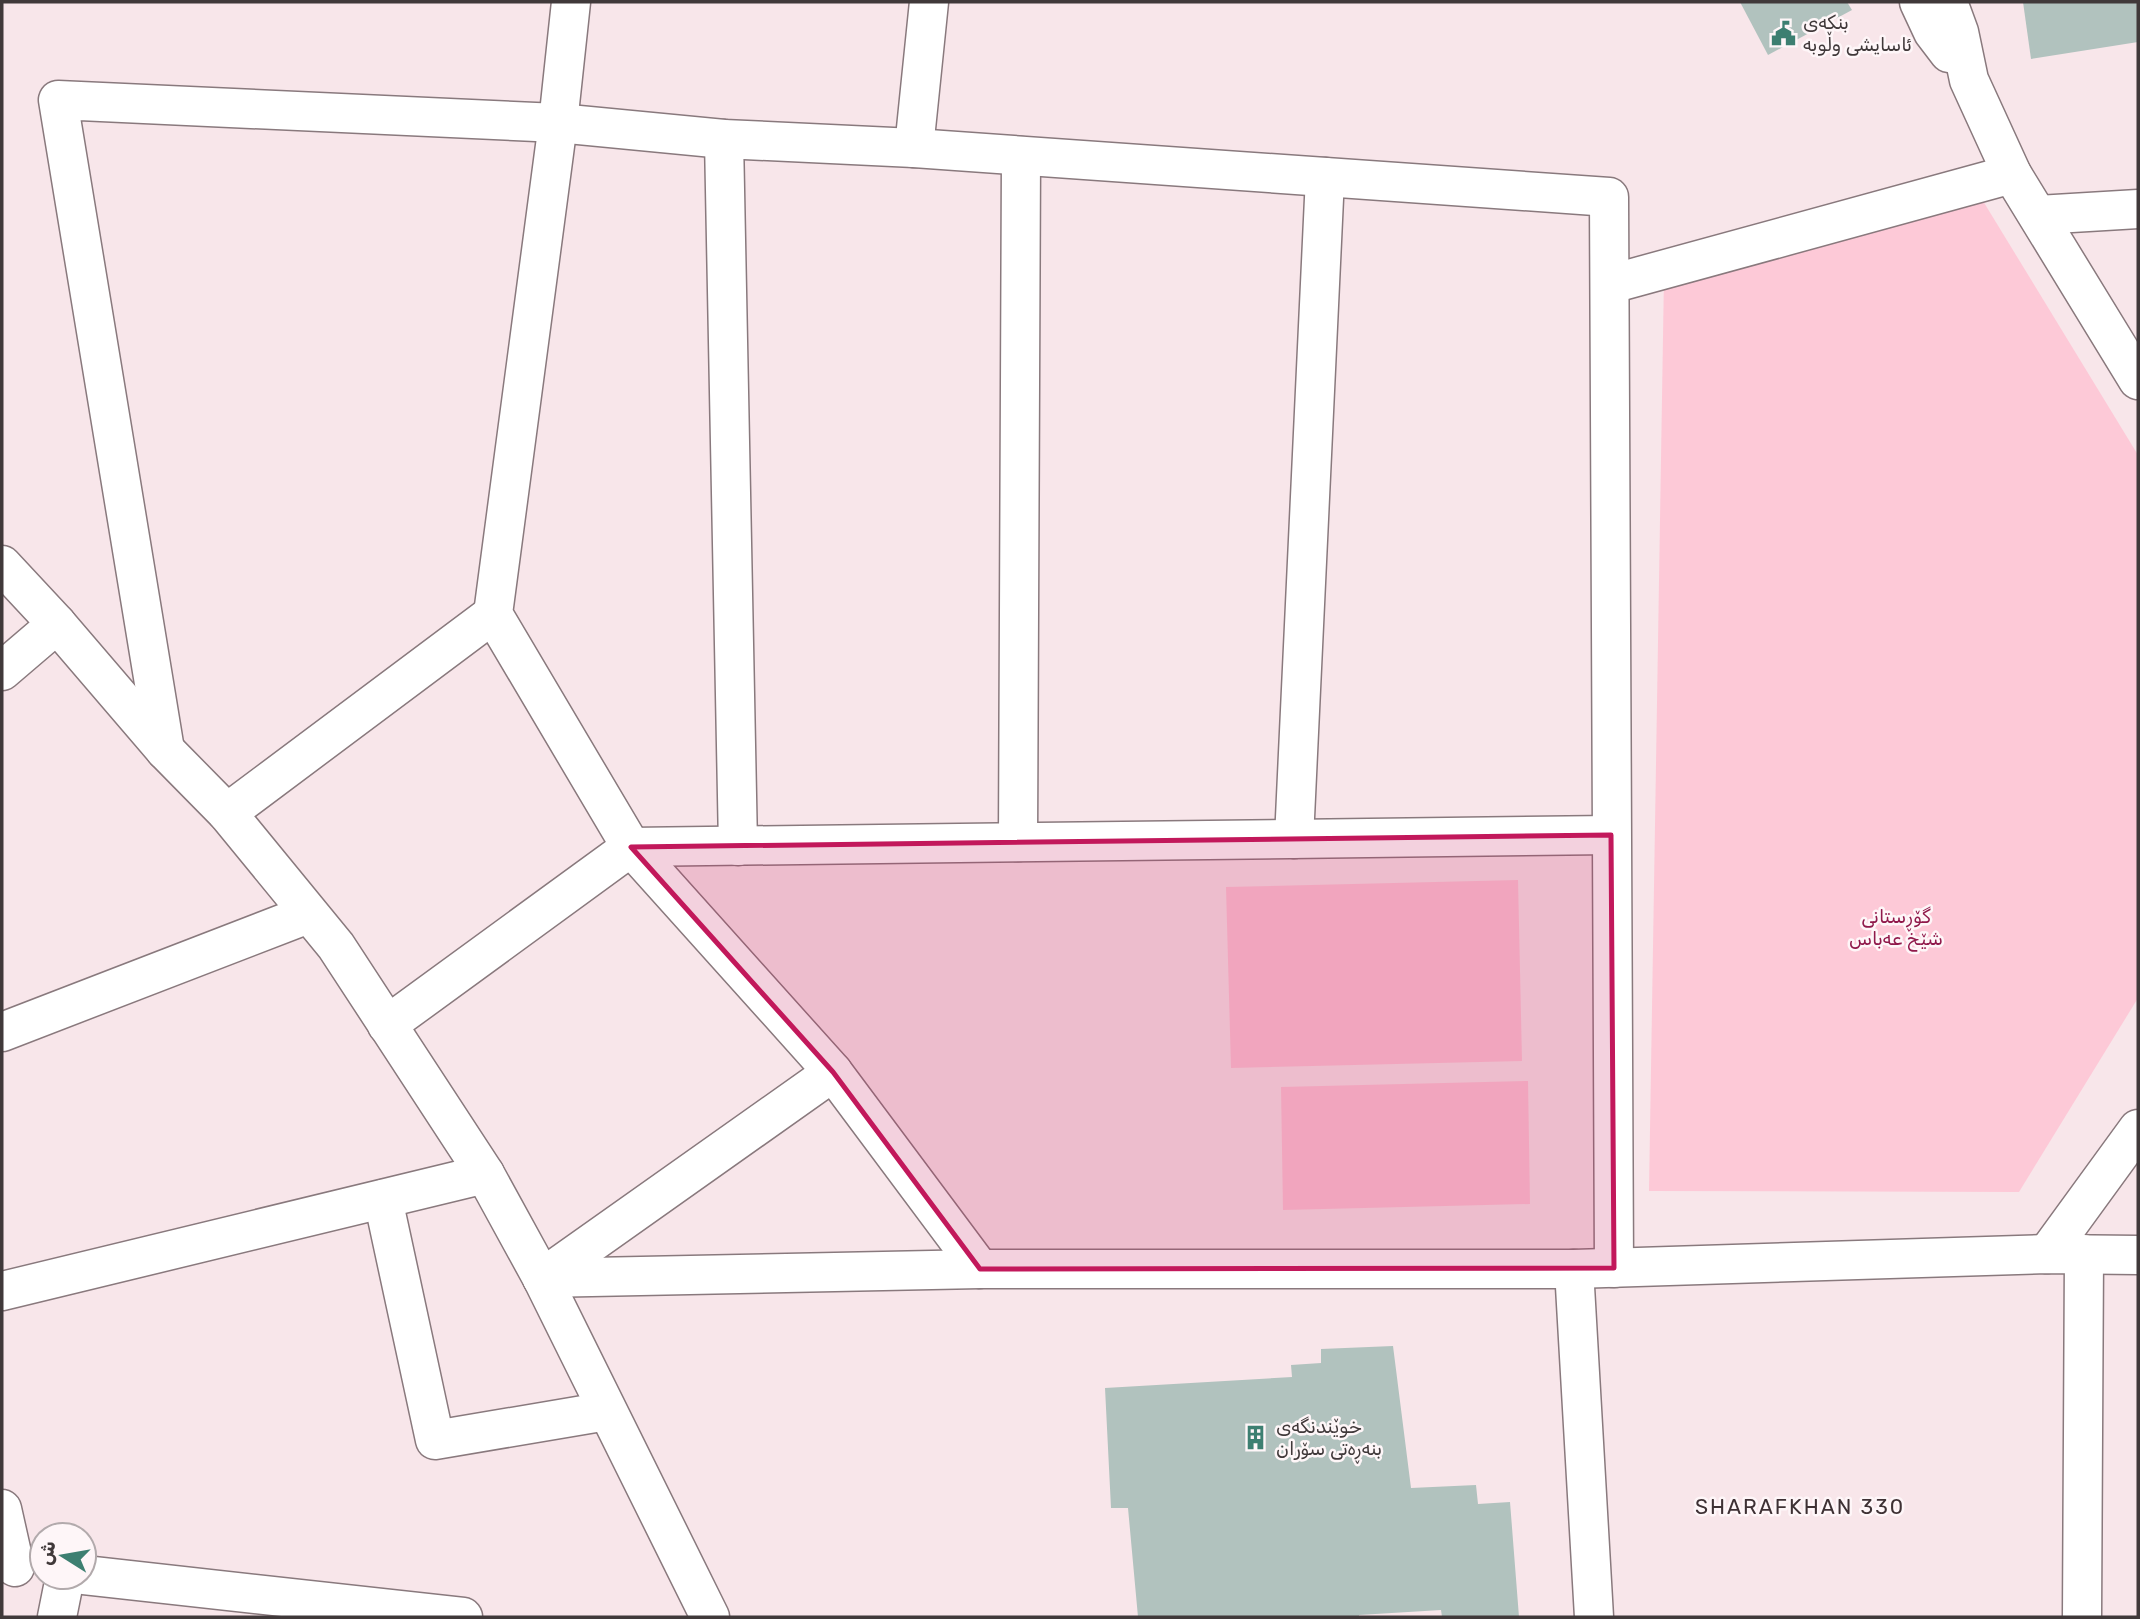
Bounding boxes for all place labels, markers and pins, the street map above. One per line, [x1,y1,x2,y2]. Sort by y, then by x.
place label: بنکەی ئاسایشی وڵوبە [1803,11,1912,56]
public building icon: بنکەی ئاسایشی وڵوبە [1769,19,1797,47]
place label: خوێندنگەی بنەڕەتی سۆران [1276,1415,1382,1464]
building icon: خوێندنگەی بنەڕەتی سۆران [1242,1423,1270,1451]

